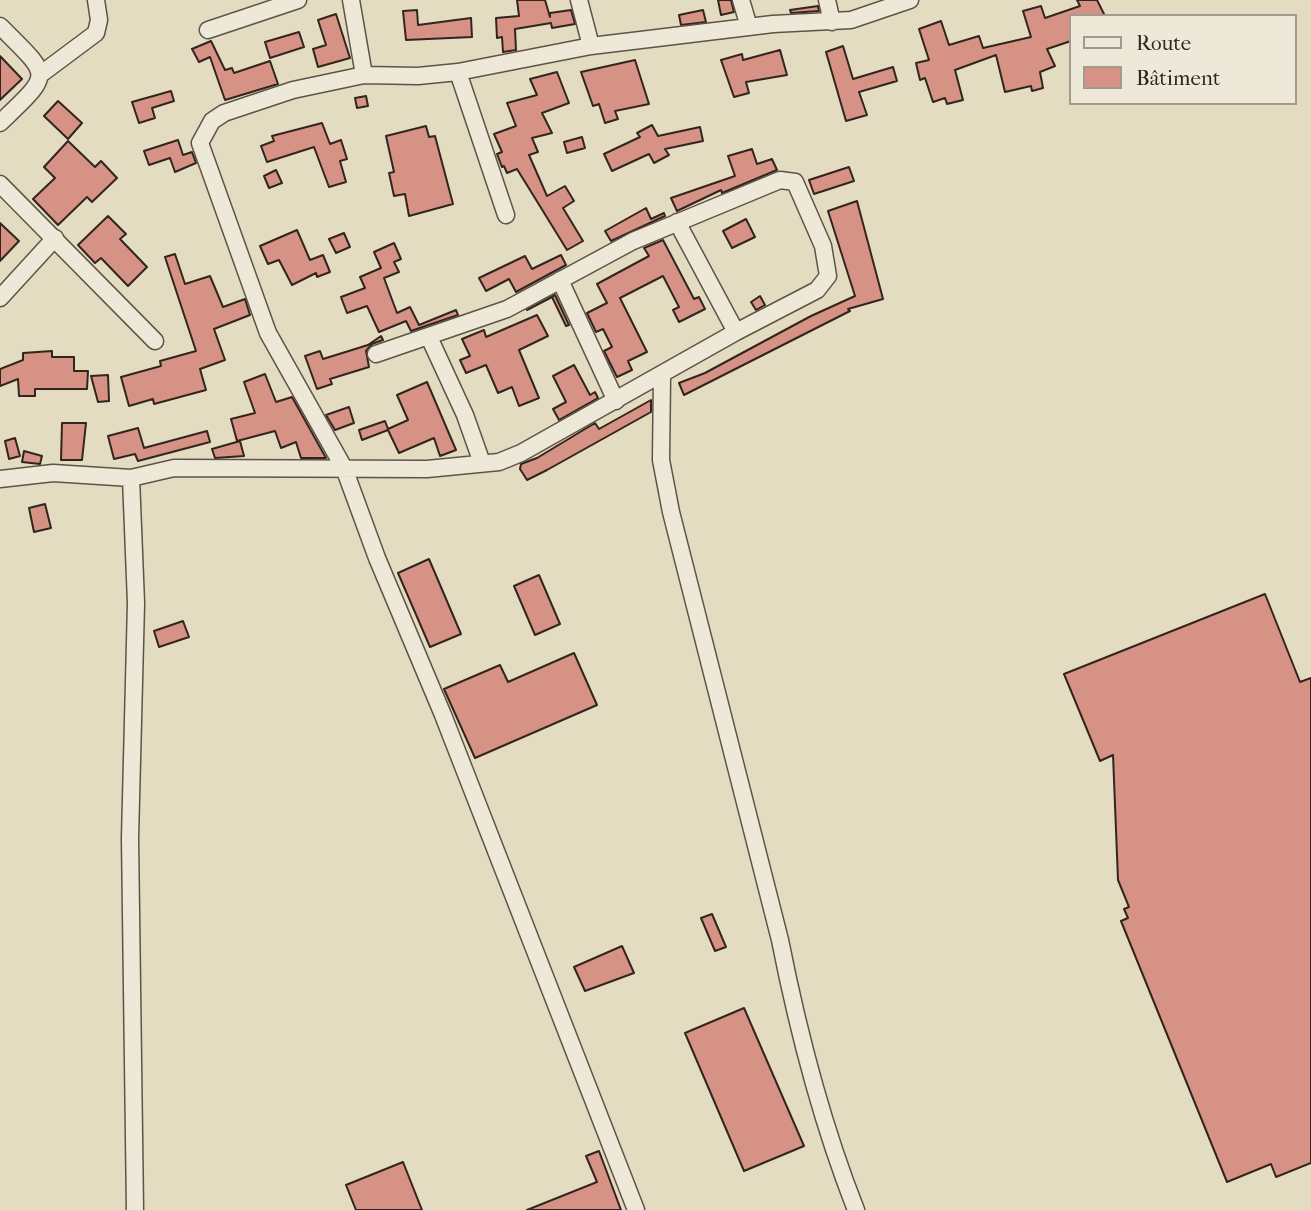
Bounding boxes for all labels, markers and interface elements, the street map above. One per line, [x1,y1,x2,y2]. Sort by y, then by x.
legend [1070,14,1297,105]
text: Route [1136,31,1191,55]
text: Bâtiment [1136,66,1220,90]

